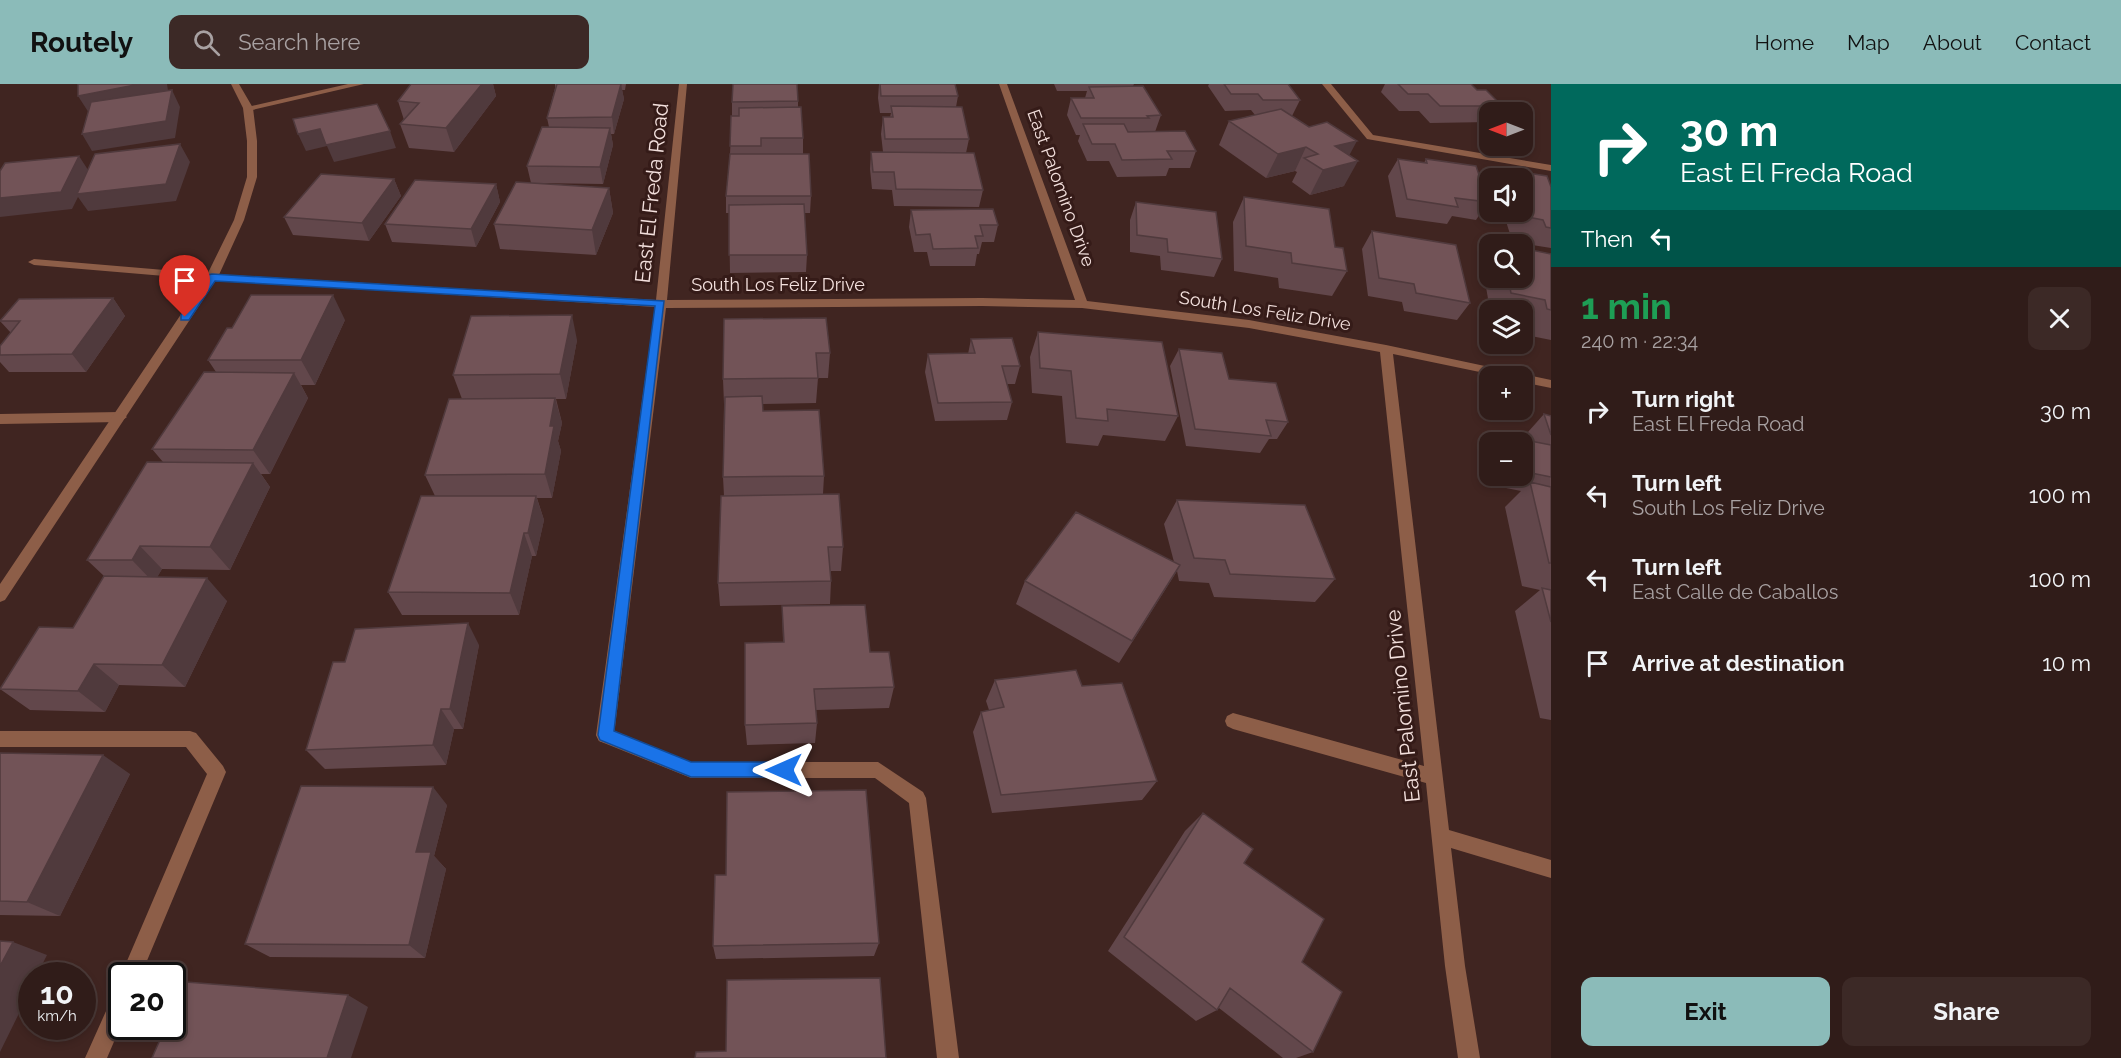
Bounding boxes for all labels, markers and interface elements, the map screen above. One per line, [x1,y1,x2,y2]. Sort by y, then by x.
search box [169,15,589,69]
text: Routely [30,26,133,59]
icon: search [190,26,223,59]
text: Search here [238,29,360,55]
text: Home [1755,30,1814,55]
text: Map [1847,30,1890,55]
text: About [1923,30,1982,55]
text: Contact [2015,30,2091,55]
street label: East El Freda Road [630,102,673,284]
north arrow [1479,102,1533,156]
map controls [1479,102,1533,486]
street label: East Palomino Drive [1023,106,1100,270]
text: 30 m [1680,107,1778,156]
icon: right [1581,108,1659,186]
text: East El Freda Road [1680,157,1913,188]
button: sound [1479,168,1533,222]
icon: left [1645,222,1678,255]
text: Then [1581,226,1633,252]
button: search [1479,234,1533,288]
pin [159,255,210,317]
icon: arrive [168,264,201,297]
street label: South Los Feliz Drive [691,274,865,295]
text: 1 min [1581,285,1672,327]
street label: South Los Feliz Drive [1178,287,1353,335]
button: close [2028,287,2091,350]
button: layers [1479,300,1533,354]
text: 240 m · 22:34 [1581,329,1698,353]
button: + [1479,366,1533,420]
text: Turn right [1632,386,1735,412]
icon: right [1581,395,1614,428]
text: 30 m [2040,398,2091,424]
text: East El Freda Road [1632,412,1804,436]
button: − [1479,432,1533,486]
text: Turn left [1632,470,1722,496]
icon: left [1581,479,1614,512]
text: 100 m [2029,482,2091,508]
text: South Los Feliz Drive [1632,496,1825,520]
text: Turn left [1632,554,1722,580]
icon: left [1581,563,1614,596]
text: 100 m [2029,566,2091,592]
text: East Calle de Caballos [1632,580,1838,604]
street label: East Palomino Drive [1380,609,1425,804]
icon: arrive [1581,647,1614,680]
text: Arrive at destination [1632,650,1845,676]
text: 10 m [2042,650,2091,676]
position arrow [752,738,816,802]
speed limit sign: 20 [108,962,186,1040]
text: 10 [40,976,74,1011]
button: Exit [1581,977,1830,1046]
button: Share [1842,977,2091,1046]
text: km/h [37,1007,77,1025]

